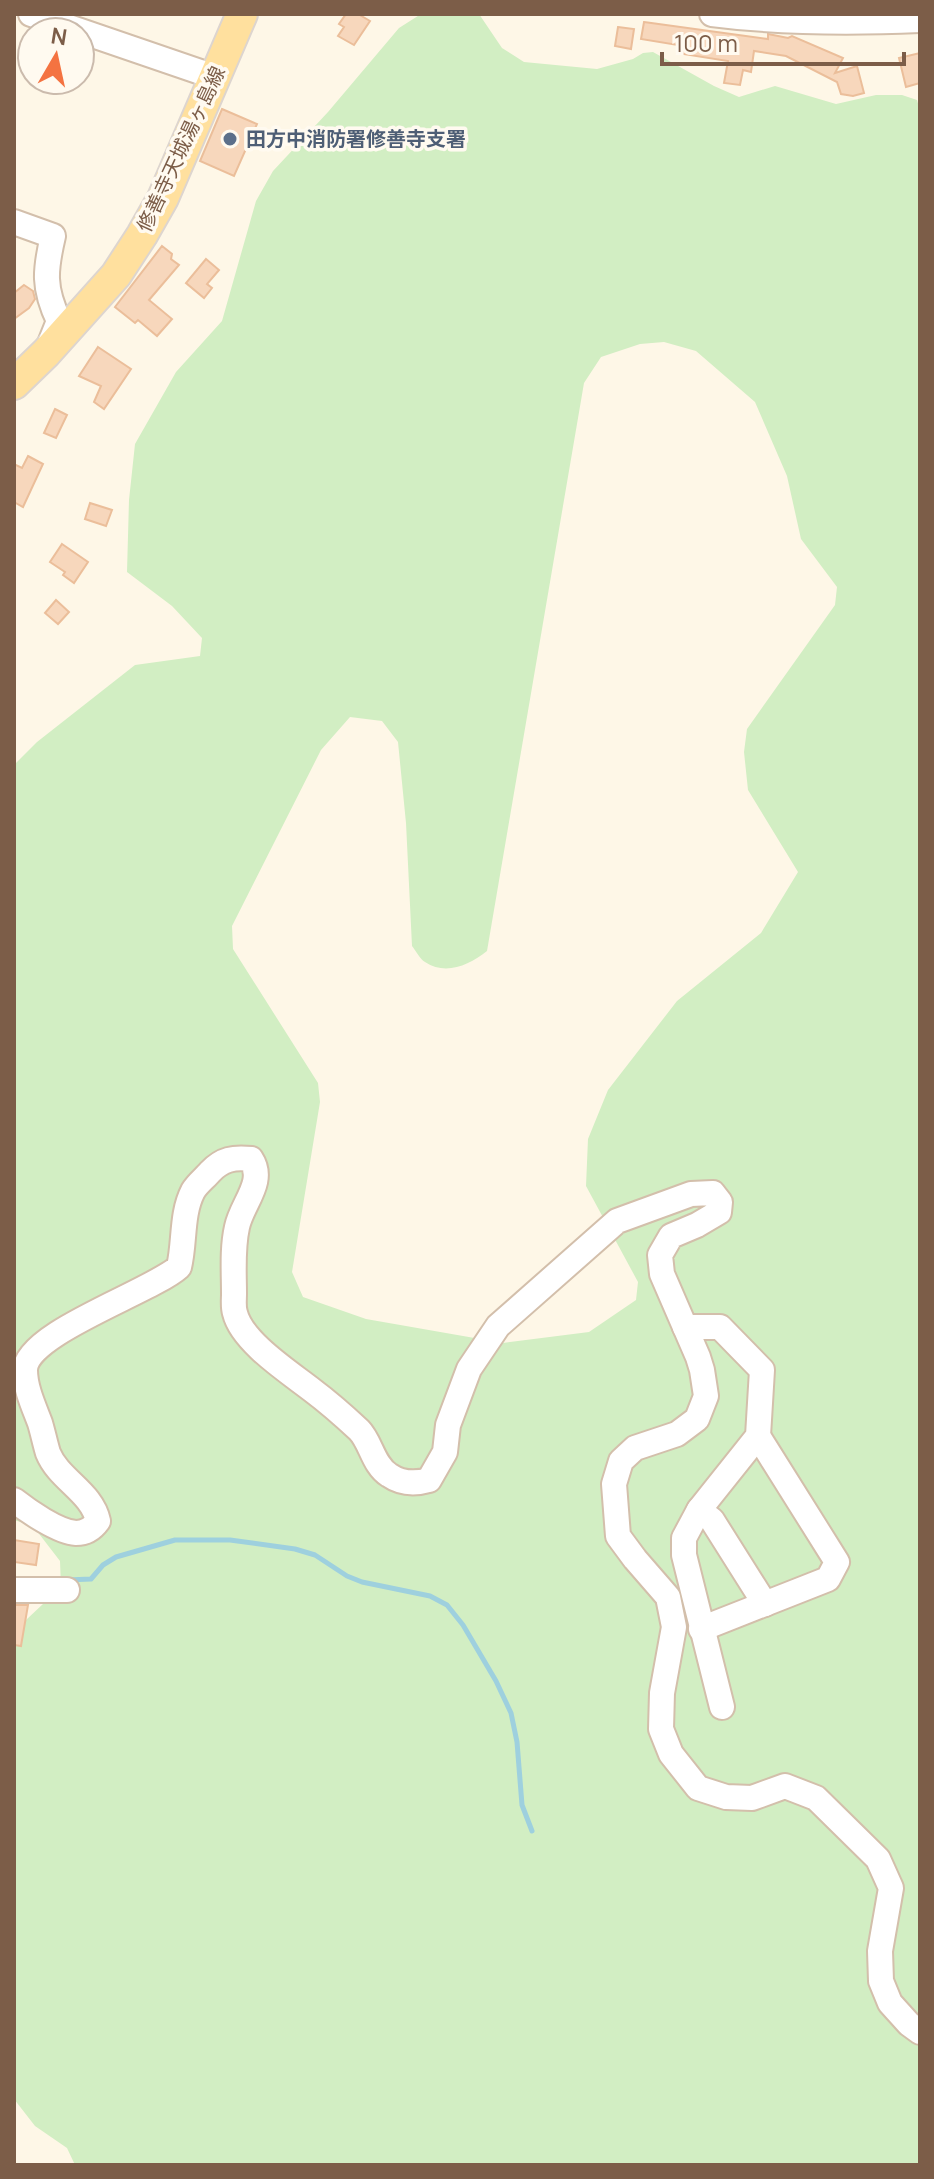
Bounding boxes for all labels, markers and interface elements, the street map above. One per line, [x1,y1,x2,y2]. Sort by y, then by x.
north arrow [16,16,96,96]
scale bar [662,16,904,66]
text: N [49,20,69,52]
text: 100 m [674,26,738,59]
street label: 修善寺天城湯ヶ島線 [130,62,231,236]
place label: 田方中消防署修善寺支署 [246,125,466,152]
marker: 田方中消防署修善寺支署 [221,130,239,148]

